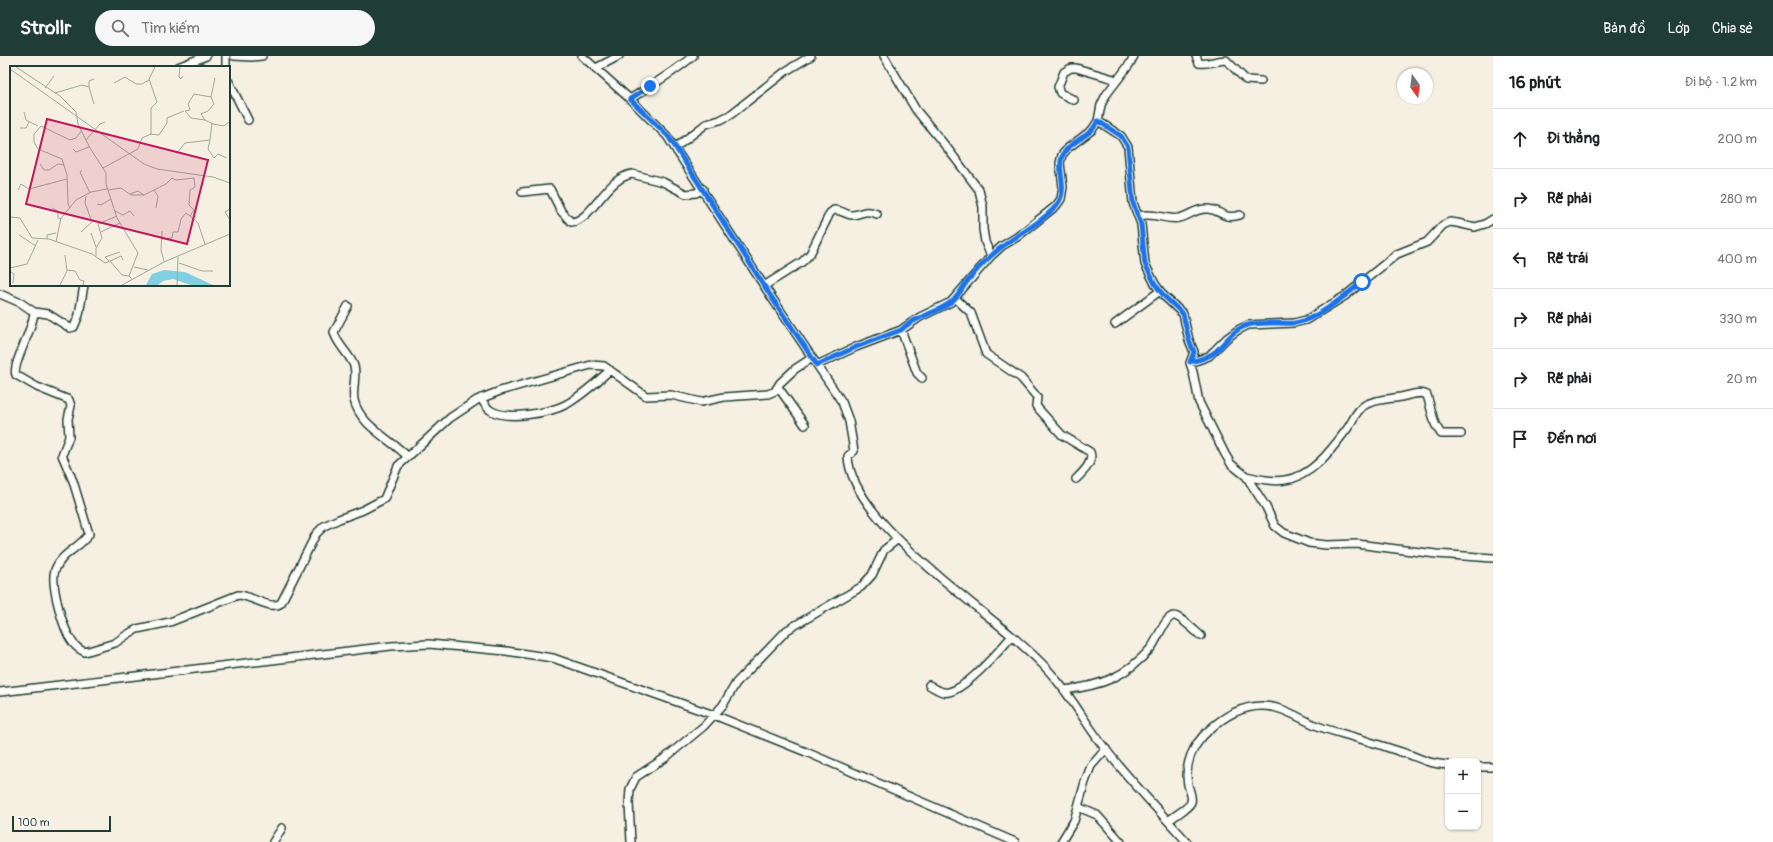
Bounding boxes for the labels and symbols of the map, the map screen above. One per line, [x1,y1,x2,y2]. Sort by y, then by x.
inset map [10,66,230,286]
north arrow [1397,68,1433,104]
route end [641,77,659,95]
route start [1353,273,1371,291]
scale bar [12,814,111,833]

